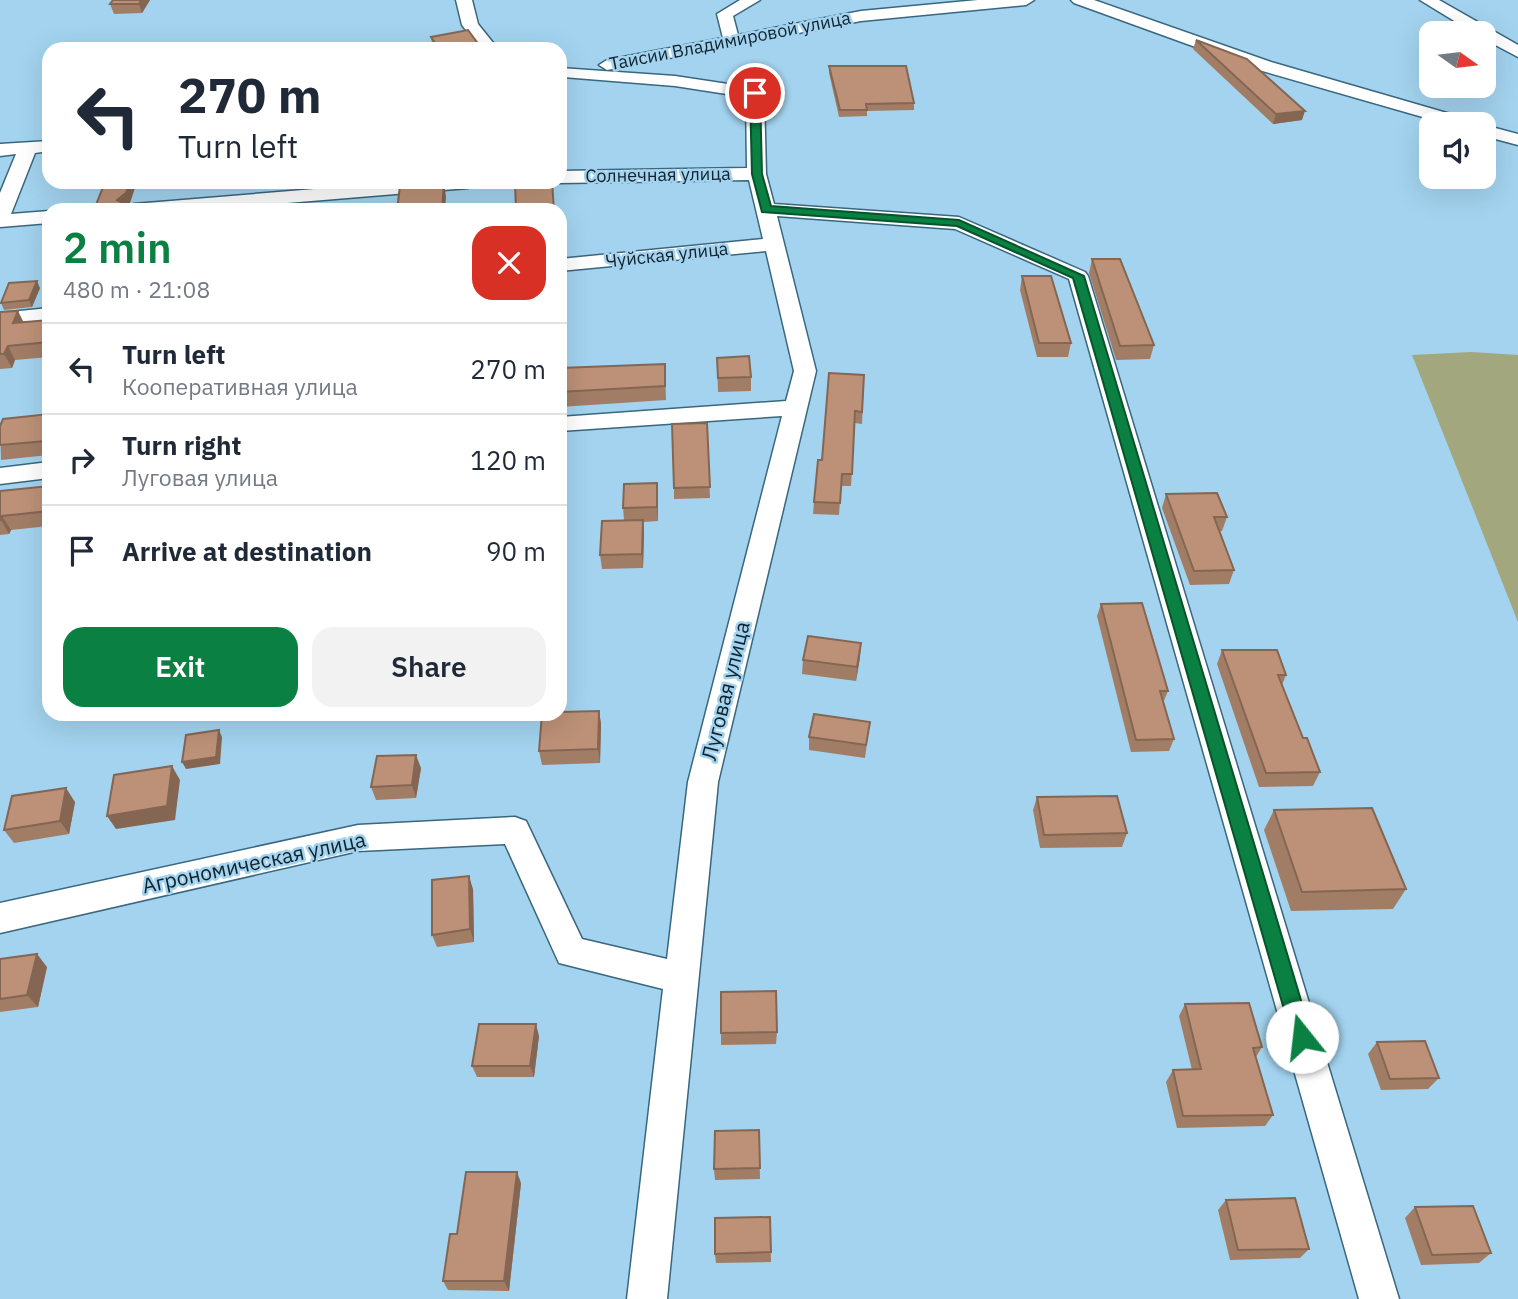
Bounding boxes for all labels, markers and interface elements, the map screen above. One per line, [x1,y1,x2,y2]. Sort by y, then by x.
street label: Таисии Владимировой улица [607,6,853,75]
north arrow [1419,21,1496,98]
map controls [1419,21,1496,189]
text: 270 m [178,63,322,126]
pin [725,63,785,123]
icon: left [63,70,154,161]
icon: arrive [736,74,774,112]
button: sound [1419,112,1496,189]
text: Turn left [178,125,298,167]
street label: Солнечная улица [585,162,731,187]
text: 2 min [63,220,172,275]
button: close [472,226,546,300]
street label: Чуйская улица [604,237,730,272]
text: 480 m · 21:08 [63,274,210,304]
text: Turn left [122,337,225,371]
icon: left [63,350,101,388]
text: 270 m [470,352,546,386]
text: Кооперативная улица [122,371,358,401]
text: Turn right [122,428,241,462]
icon: right [63,441,101,479]
text: 120 m [470,443,546,477]
text: Луговая улица [122,462,278,492]
icon: arrive [63,532,101,570]
text: Arrive at destination [122,534,372,568]
text: 90 m [486,534,546,568]
street label: Луговая улица [694,618,756,763]
button: Exit [63,627,298,707]
button: Share [312,627,546,707]
street label: Агрономическая улица [139,825,368,899]
position arrow [1265,1000,1339,1074]

